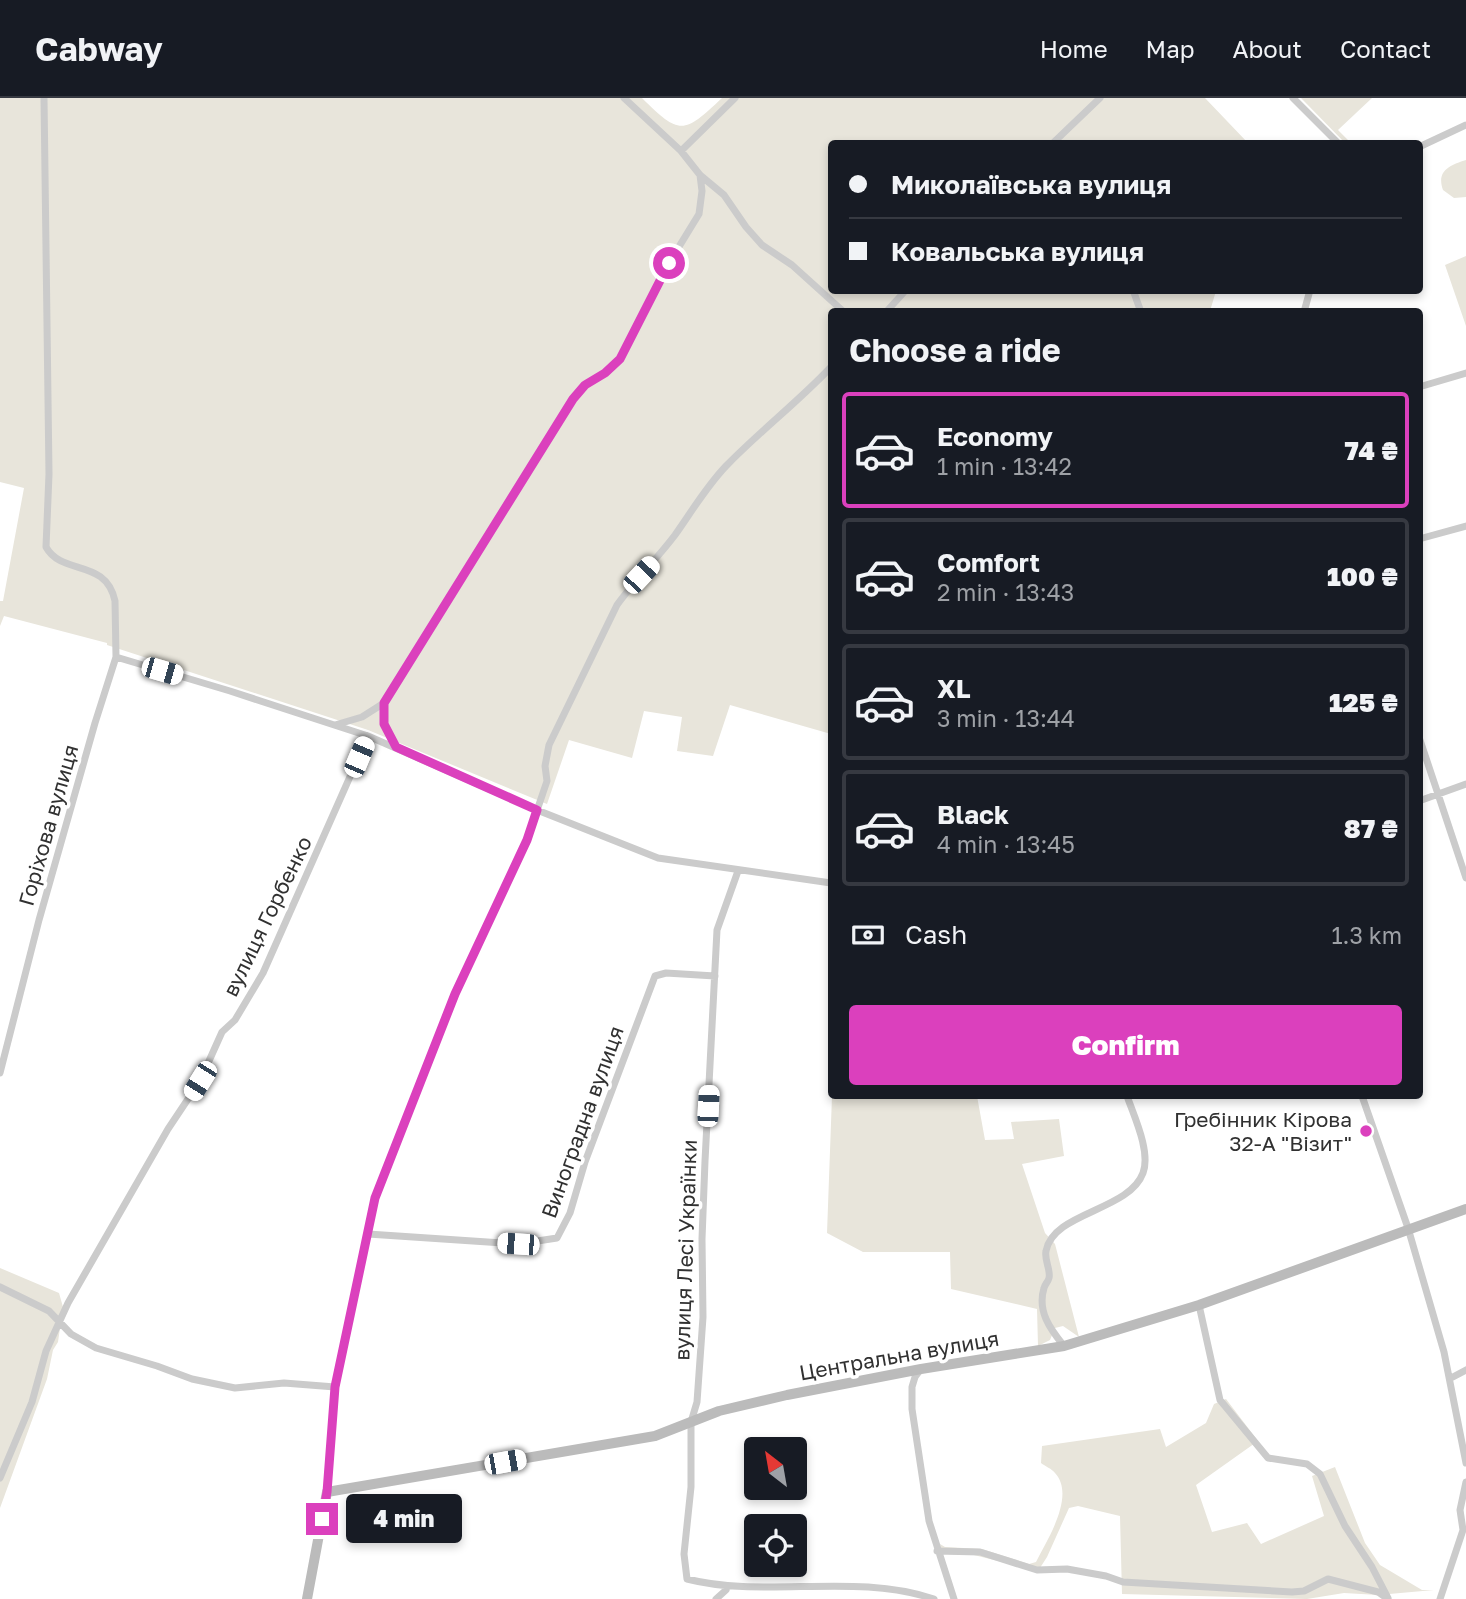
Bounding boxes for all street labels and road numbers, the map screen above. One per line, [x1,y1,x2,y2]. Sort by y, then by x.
street label: Горіхова вулиця [13,741,83,909]
street label: вулиця Горбенко [217,832,317,1000]
street label: Виноградна вулиця [535,1022,629,1222]
street label: вулиця Лесі Українки [668,1139,702,1361]
street label: Центральна вулиця [797,1325,1001,1385]

